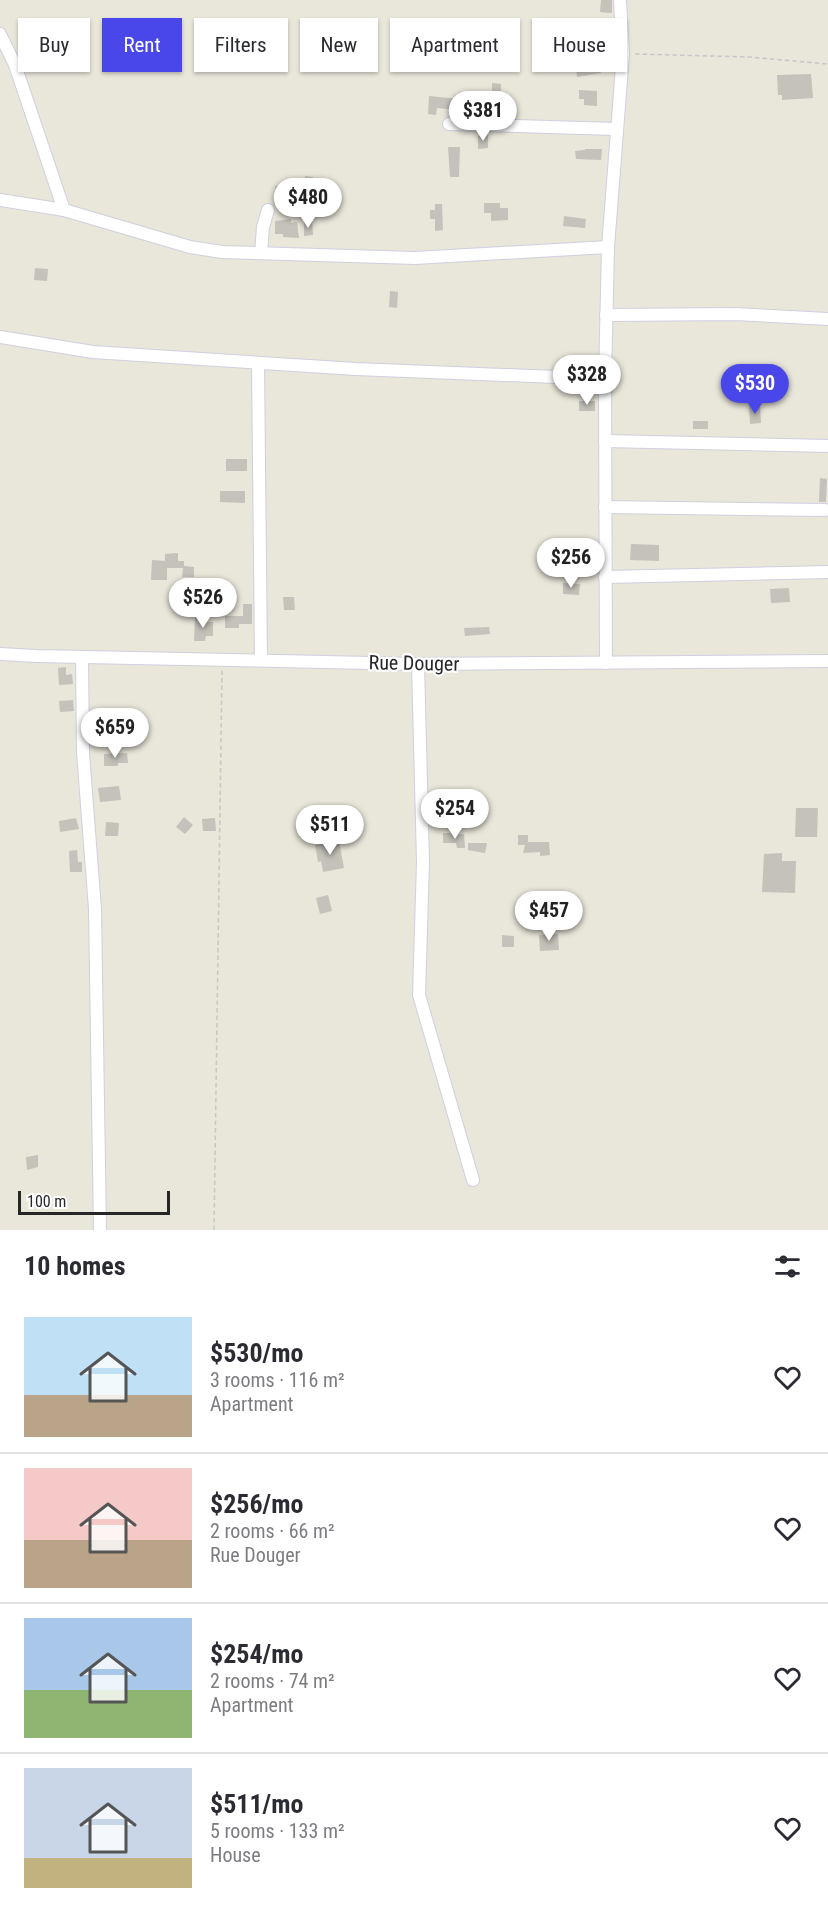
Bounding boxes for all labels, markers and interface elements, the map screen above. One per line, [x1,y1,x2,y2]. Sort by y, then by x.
chip: Buy [18,18,90,72]
chip: Rent [102,18,182,72]
chip: Filters [194,18,288,72]
chip: New [300,18,378,72]
chip: Apartment [390,18,520,72]
chip: House [532,18,627,72]
pin: $381 [447,91,519,142]
text: $381 [463,98,503,122]
pin: $480 [272,178,344,229]
text: $480 [288,185,328,209]
pin: $328 [551,355,623,406]
text: $328 [567,362,607,386]
pin: $530 [719,364,791,415]
text: $530 [735,371,775,395]
pin: $256 [535,538,607,589]
text: $256 [551,545,591,569]
pin: $526 [167,578,239,629]
text: $526 [183,585,223,609]
street label: Rue Douger [368,650,460,676]
pin: $659 [79,708,151,759]
text: $659 [95,715,135,739]
pin: $254 [419,789,491,840]
text: $254 [435,796,475,820]
pin: $511 [294,805,366,856]
text: $511 [310,812,350,836]
pin: $457 [513,891,585,942]
text: $457 [529,898,569,922]
scale bar [18,1188,170,1216]
text: 100 m [27,1192,66,1211]
icon: filters [771,1250,804,1283]
text: 10 homes [24,1251,126,1281]
text: $530/mo [210,1338,303,1368]
icon: home [72,1341,144,1413]
icon: heart [771,1361,804,1394]
text: 3 rooms · 116 m² [210,1368,345,1392]
text: Apartment [210,1392,294,1416]
text: $256/mo [210,1489,303,1519]
icon: home [72,1492,144,1564]
icon: heart [771,1512,804,1545]
text: 2 rooms · 66 m² [210,1519,335,1543]
text: Rue Douger [210,1543,301,1567]
text: $254/mo [210,1639,303,1669]
icon: home [72,1642,144,1714]
icon: heart [771,1662,804,1695]
text: 2 rooms · 74 m² [210,1669,335,1693]
text: Apartment [210,1693,294,1717]
text: $511/mo [210,1789,303,1819]
icon: home [72,1792,144,1864]
icon: heart [771,1812,804,1845]
text: 5 rooms · 133 m² [210,1819,345,1843]
text: House [210,1843,261,1867]

